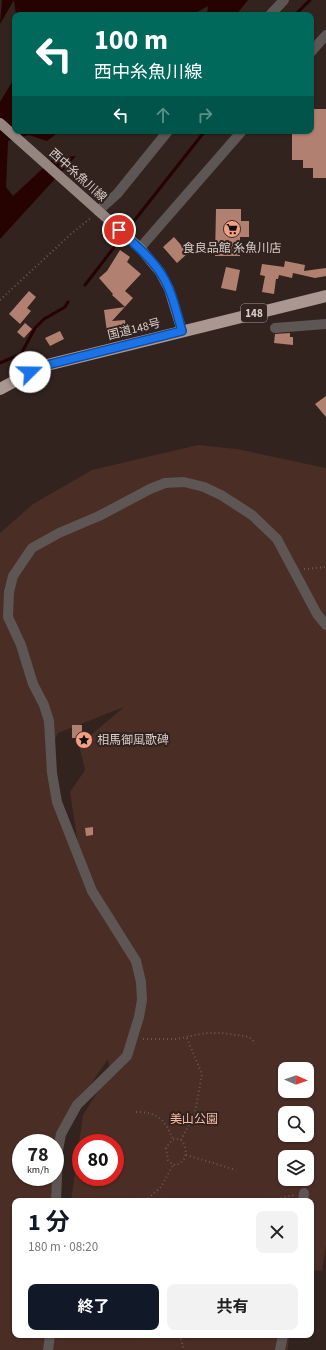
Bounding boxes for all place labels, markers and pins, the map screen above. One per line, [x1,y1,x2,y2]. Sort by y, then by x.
pin [102,213,136,247]
supermarket icon: 食良品館 糸魚川店 [222,219,242,239]
place label: 食良品館 糸魚川店 [183,240,281,257]
place icon: 相馬御風歌碑 [74,730,94,750]
place label: 相馬御風歌碑 [97,732,169,749]

